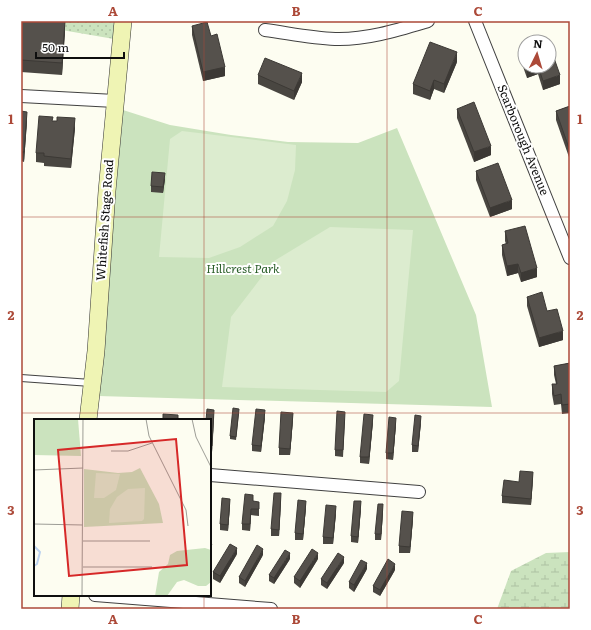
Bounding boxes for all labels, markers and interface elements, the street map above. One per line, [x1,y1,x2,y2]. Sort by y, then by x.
text: A [108,1,118,20]
text: B [292,1,301,20]
text: C [473,1,483,20]
scale bar [36,34,124,60]
north arrow [517,34,557,74]
text: N [533,35,543,51]
text: 50 m [42,38,69,56]
street label: Scarborough Avenue [493,81,554,198]
text: 1 [8,109,14,128]
text: 1 [577,109,583,128]
street label: Whitefish Stage Road [91,158,117,281]
park label: Hillcrest Park [206,259,280,277]
text: 2 [8,305,15,324]
text: 2 [577,305,584,324]
inset map [34,419,211,596]
text: 3 [7,500,15,519]
text: 3 [576,500,584,519]
text: A [108,609,118,628]
text: B [292,609,301,628]
text: C [473,609,483,628]

